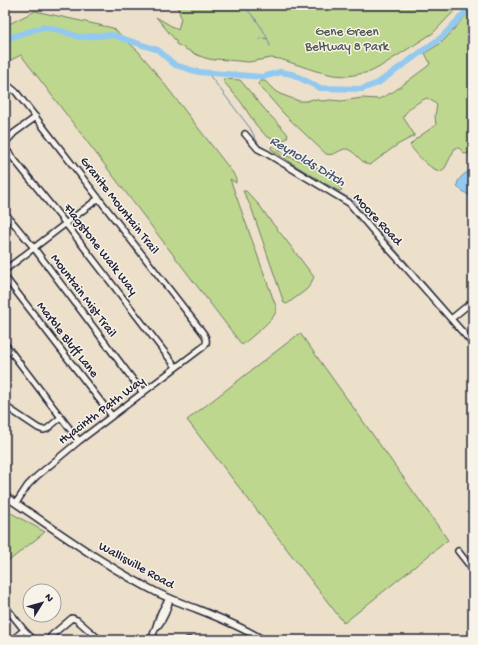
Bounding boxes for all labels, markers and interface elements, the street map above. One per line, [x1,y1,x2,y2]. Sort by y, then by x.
park label: Gene Green Beltway 8 Park [304,25,390,55]
water label: Reynolds Ditch [266,133,348,191]
street label: Granite Mountain Trail [76,154,162,258]
street label: Moore Road [349,191,406,250]
street label: Flagstone Walk Way [59,201,141,299]
street label: Mountain Mist Trail [47,251,119,341]
street label: Marble Bluff Lane [33,299,101,381]
street label: Hyacinth Path Way [56,373,149,448]
street label: Wallisville Road [96,539,178,594]
north arrow [22,583,62,623]
text: N [41,592,55,605]

